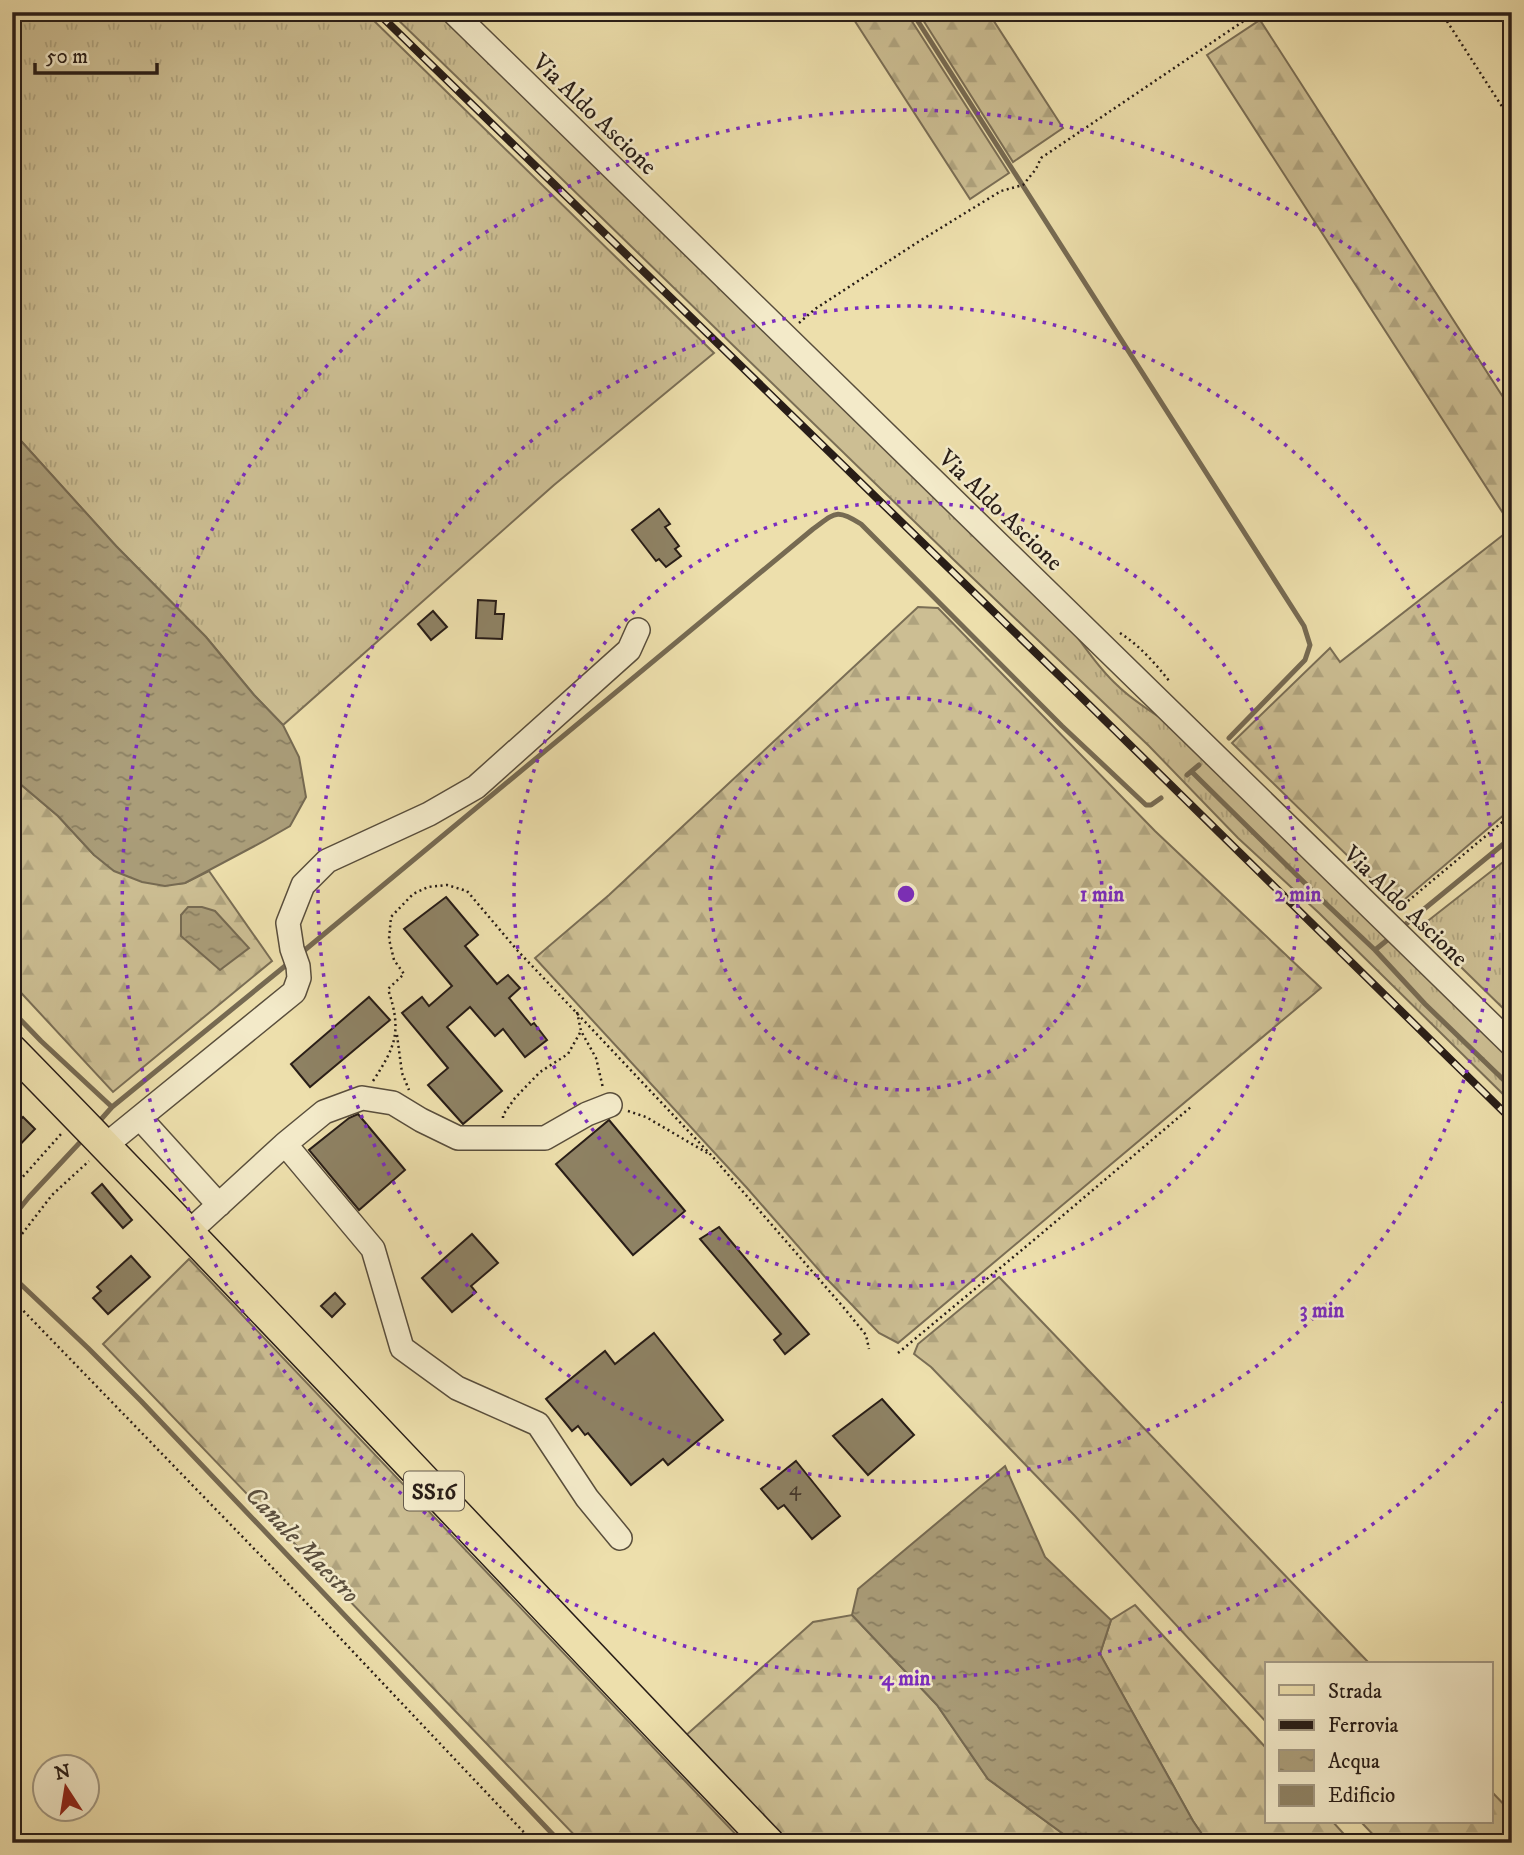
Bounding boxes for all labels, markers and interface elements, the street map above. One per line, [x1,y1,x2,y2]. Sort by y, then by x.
scale bar [35,32,158,76]
text: 50 m [46,44,88,70]
street label: Via Aldo Ascione [525,47,663,182]
street label: Via Aldo Ascione [931,443,1069,578]
street label: Via Aldo Ascione [1336,839,1474,974]
centre of rings [894,882,918,906]
text: 1 min [1080,882,1125,908]
text: 2 min [1275,882,1323,908]
text: 3 min [1300,1298,1345,1324]
road number: SS16 [404,1472,464,1510]
house number: 4 [789,1476,802,1502]
water label: Canale Maestro [238,1479,366,1611]
legend [1265,1662,1492,1824]
text: 4 min [882,1666,931,1692]
text: Strada [1328,1679,1382,1705]
text: Ferrovia [1328,1713,1399,1739]
text: Acqua [1328,1749,1380,1775]
north arrow [32,1754,102,1824]
text: N [53,1760,73,1786]
text: Edificio [1328,1783,1395,1809]

